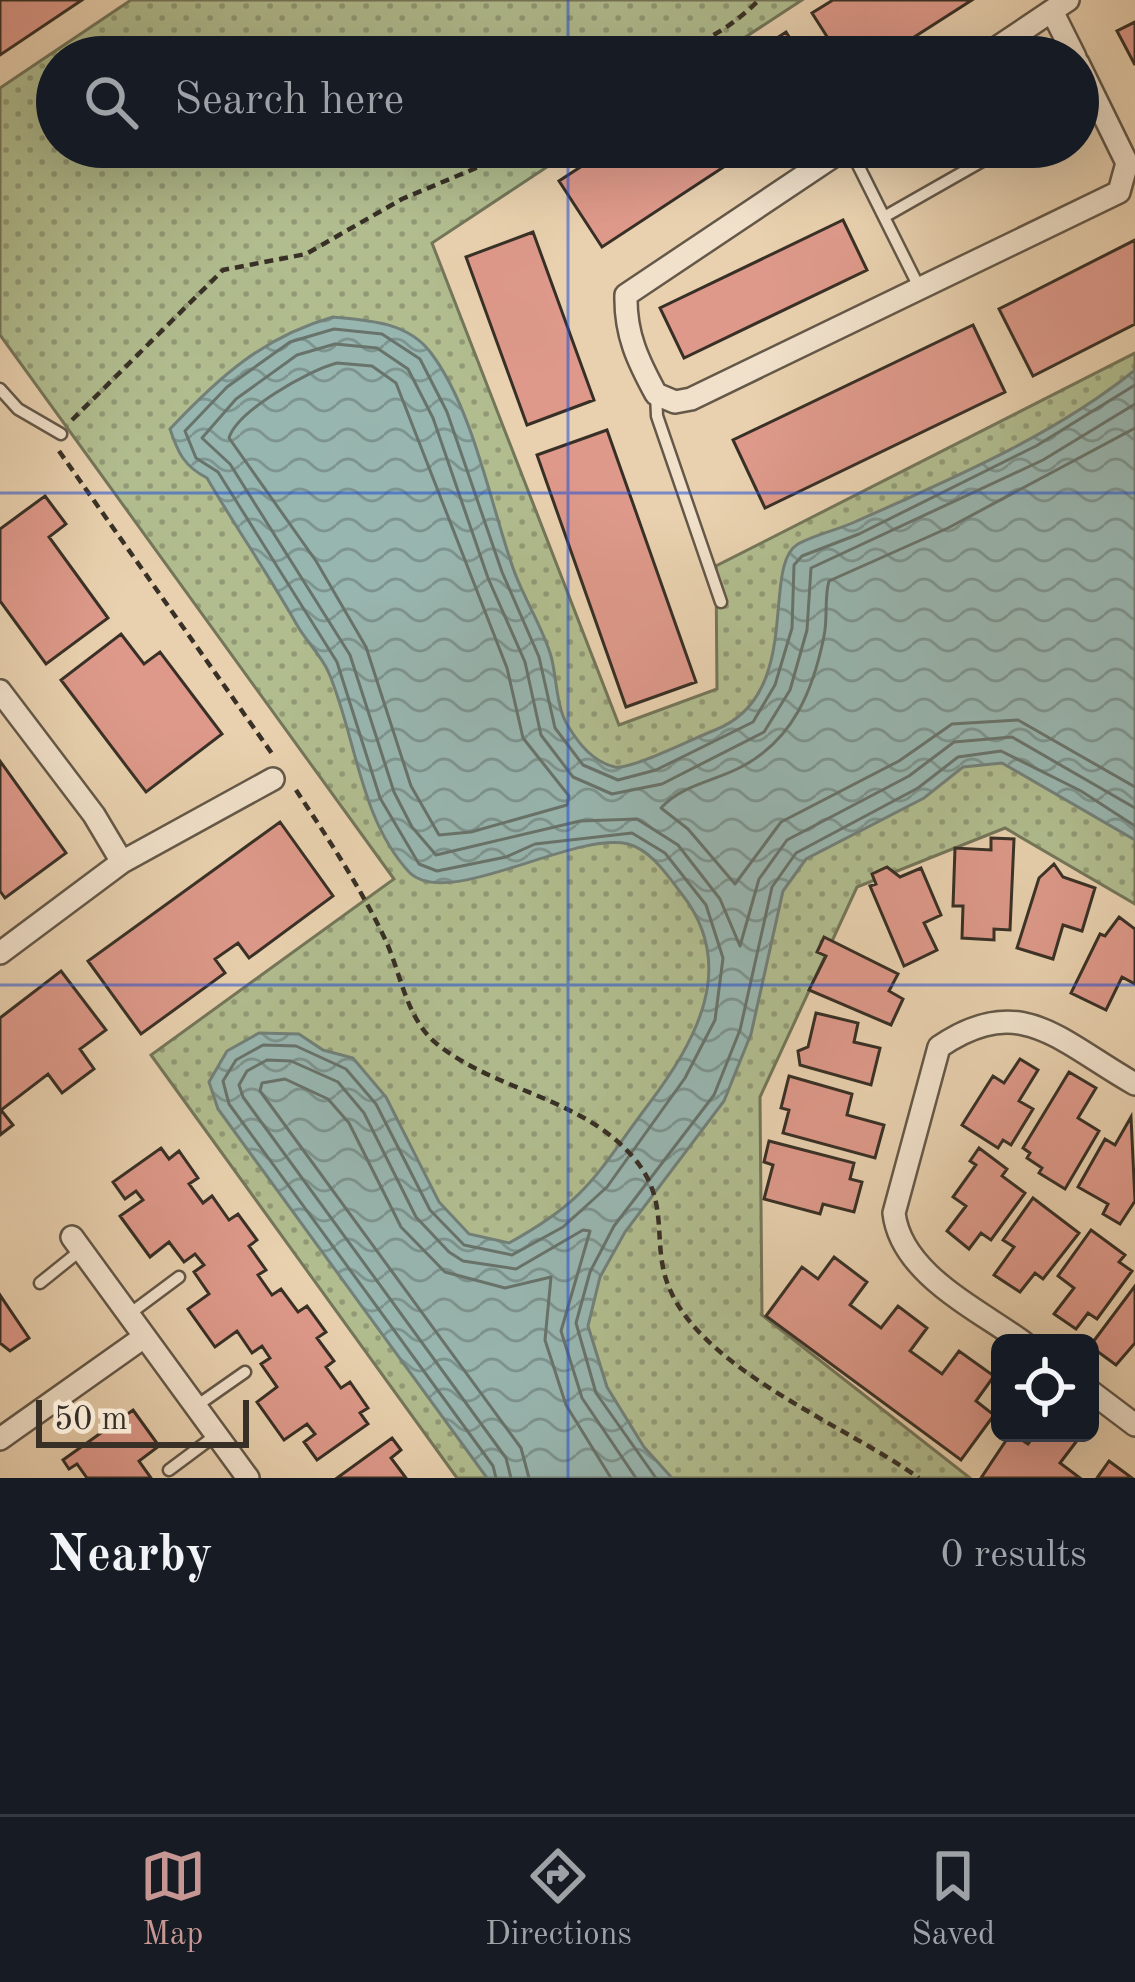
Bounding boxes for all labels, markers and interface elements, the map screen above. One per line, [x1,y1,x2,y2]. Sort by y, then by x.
search box [36,36,1099,168]
icon: search [78,69,144,135]
text: Search here [174,79,404,124]
map controls [991,1334,1099,1442]
button: locate [991,1334,1099,1442]
scale bar [36,1394,249,1447]
text: 50 m [54,1404,128,1437]
text: Nearby [48,1531,213,1582]
text: 0 results [941,1536,1087,1575]
tab: Map [140,1843,206,1956]
tab: Directions [485,1843,632,1956]
tab: Saved [911,1843,995,1956]

